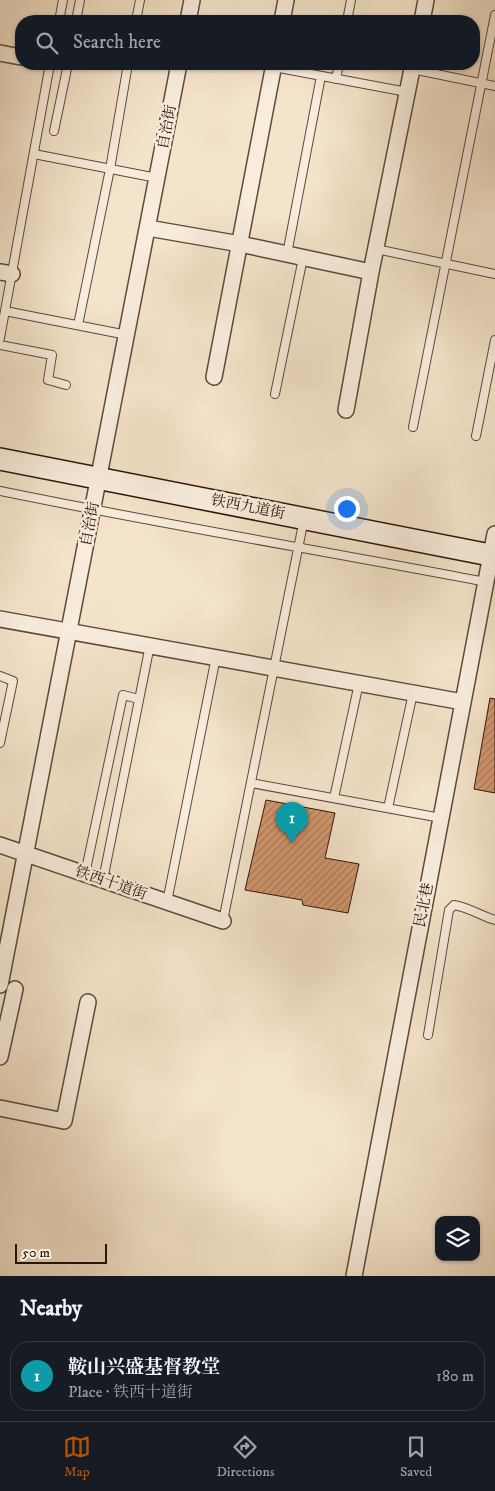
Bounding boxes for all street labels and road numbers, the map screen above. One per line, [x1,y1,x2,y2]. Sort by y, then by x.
street label: 自治街 [153,103,181,151]
street label: 铁西九道街 [209,491,287,523]
street label: 自治街 [76,500,104,548]
street label: 铁西十道街 [72,862,150,904]
street label: 民北巷 [410,881,438,929]

